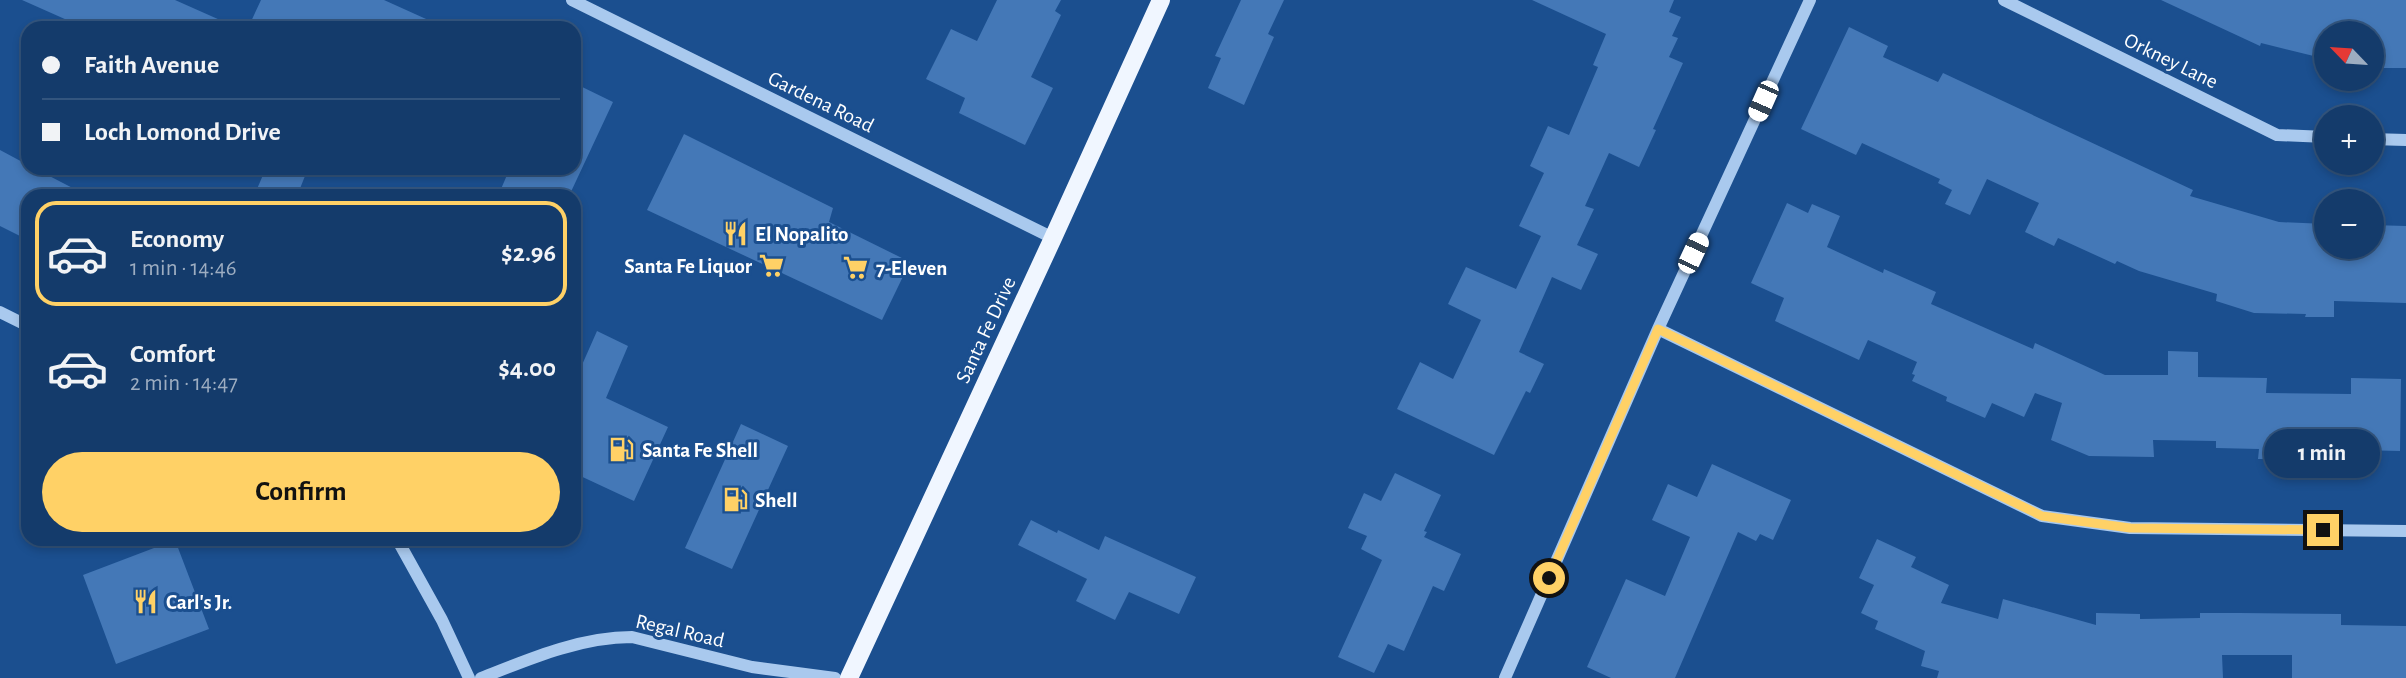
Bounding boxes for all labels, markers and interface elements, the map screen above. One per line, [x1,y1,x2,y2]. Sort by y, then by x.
north arrow [2314,21,2384,91]
map controls [2314,21,2384,259]
street label: Orkney Lane [2121,29,2221,93]
text: Faith Avenue [84,52,219,78]
street label: Gardena Road [765,67,877,137]
car [1745,78,1782,124]
button: + [2314,105,2384,175]
text: Loch Lomond Drive [84,119,281,145]
button: − [2314,189,2384,259]
restaurant icon: El Nopalito [721,220,749,248]
icon: car [46,222,109,285]
place label: El Nopalito [755,224,848,245]
text: Economy [130,226,224,252]
car [1675,230,1712,276]
text: $2.96 [501,240,556,266]
supermarket icon: Santa Fe Liquor [758,252,786,280]
supermarket icon: 7-Eleven [842,254,870,282]
place label: Santa Fe Liquor [624,256,753,277]
text: 1 min · 14:46 [130,257,237,280]
place label: 7-Eleven [876,258,947,279]
street label: Santa Fe Drive [952,274,1020,386]
icon: car [46,337,109,400]
text: Comfort [130,341,215,367]
text: $4.00 [498,355,556,381]
text: 2 min · 14:47 [130,372,238,395]
callout: 1 min [2265,428,2381,477]
fuel station icon: Santa Fe Shell [608,436,636,464]
place label: Santa Fe Shell [642,440,758,461]
text: 1 min [2298,442,2346,465]
button: Confirm [42,452,560,532]
fuel station icon: Shell [721,486,749,514]
place label: Shell [755,490,797,511]
route end [2307,514,2339,546]
route start [1533,562,1565,594]
restaurant icon: Carl's Jr. [132,588,160,616]
place label: Carl's Jr. [166,592,232,613]
street label: Regal Road [634,611,727,651]

